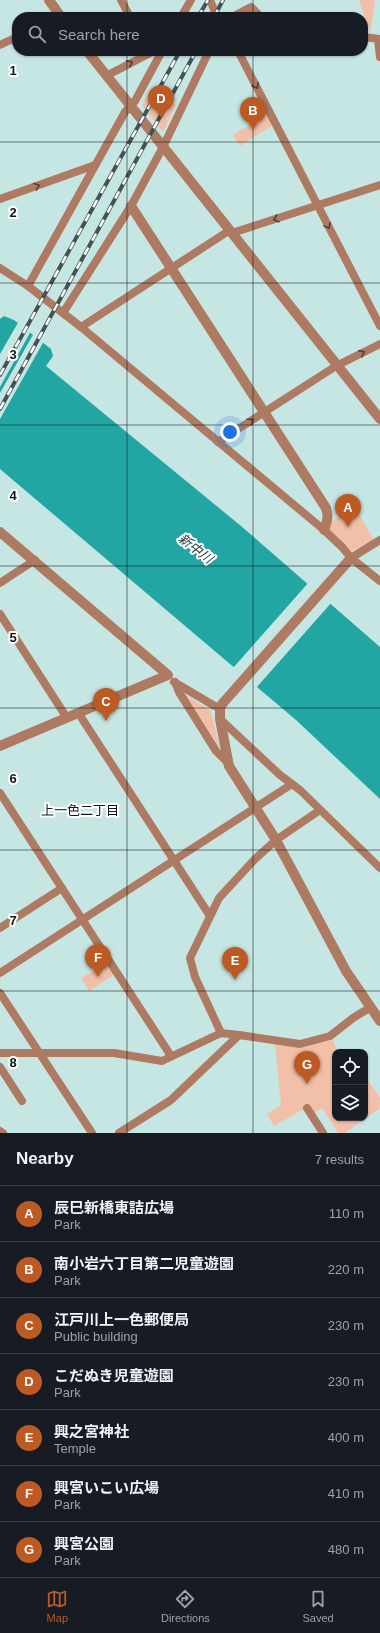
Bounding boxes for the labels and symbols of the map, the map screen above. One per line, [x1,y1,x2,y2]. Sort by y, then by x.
one-way arrow [126,60,133,68]
text: 1 [9,63,17,78]
one-way arrow [251,81,259,89]
pin: D [148,85,174,118]
pin: B [240,97,266,130]
one-way arrow [33,182,40,190]
text: 2 [9,205,17,220]
one-way arrow [273,214,280,222]
one-way arrow [324,222,331,229]
text: 3 [9,347,17,362]
one-way arrow [357,350,365,358]
one-way arrow [246,418,253,425]
your location [220,422,240,442]
text: 4 [9,488,17,503]
pin: A [335,494,361,527]
water label: 新中川 [176,530,217,568]
text: 5 [9,630,17,645]
pin: C [93,688,119,721]
text: 6 [9,771,17,786]
district label: 上一色二丁目 [41,803,119,818]
text: 7 [9,913,17,928]
pin: F [85,944,111,977]
pin: E [222,947,248,980]
pin: G [294,1051,320,1084]
text: 8 [9,1055,17,1070]

